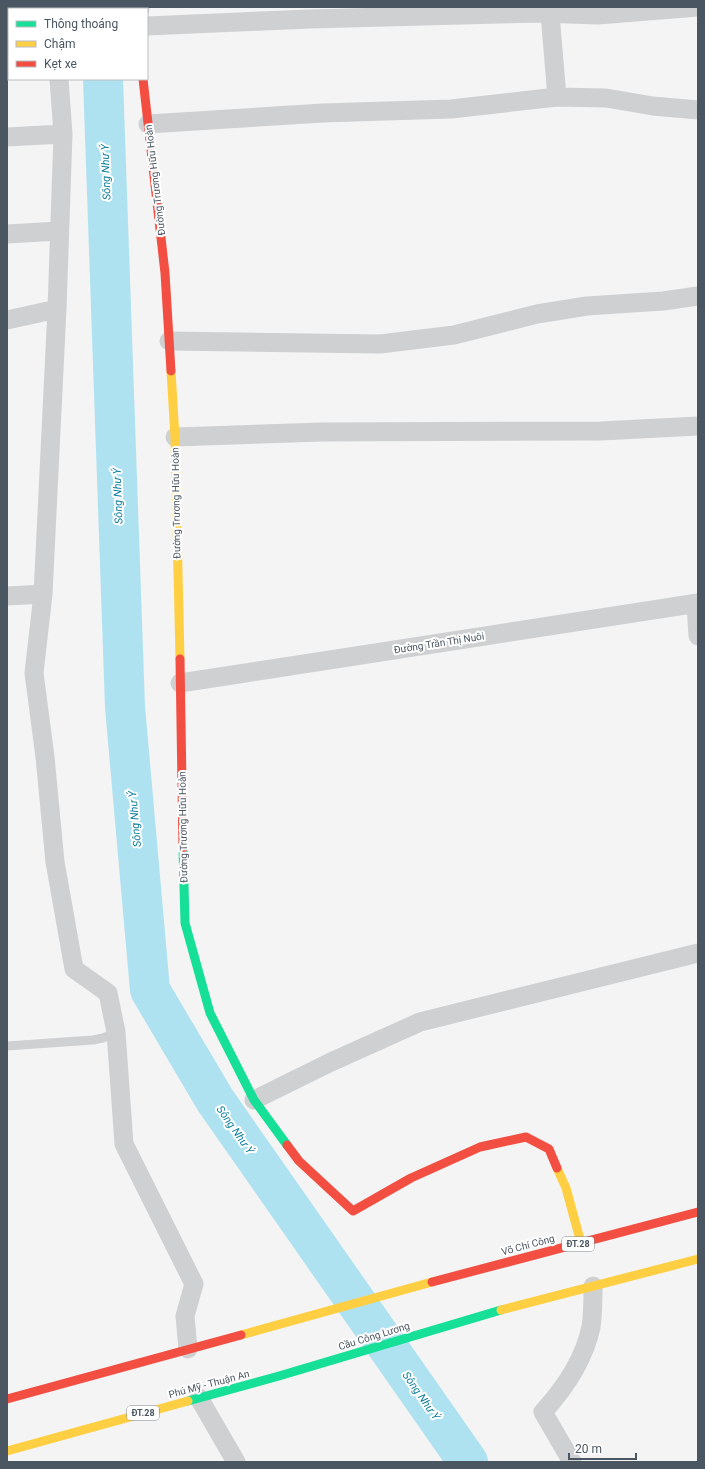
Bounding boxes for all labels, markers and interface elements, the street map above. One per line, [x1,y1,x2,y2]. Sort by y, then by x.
legend [8,8,148,80]
text: Thông thoáng [44,17,118,31]
text: Chậm [44,37,75,51]
text: Kẹt xe [44,57,77,71]
street label: Đường Trương Hữu Hoàn [143,124,167,236]
water label: Sông Như Ý [98,142,113,200]
street label: Đường Trương Hữu Hoàn [170,447,182,559]
water label: Sông Như Ý [110,466,125,524]
street label: Đường Trần Thị Nuôi [393,630,485,657]
street label: Đường Trương Hữu Hoàn [177,771,189,883]
water label: Sông Như Ý [126,789,144,848]
water label: Sông Như Ý [214,1103,257,1158]
street label: Võ Chí Công [500,1233,556,1257]
road number: ĐT.28 [562,1237,594,1251]
street label: Cầu Công Lương [337,1320,411,1352]
street label: Phú Mỹ - Thuận An [167,1368,251,1401]
water label: Sông Như Ý [400,1369,443,1424]
road number: ĐT.28 [127,1406,159,1420]
scale bar [569,1435,636,1461]
text: 20 m [575,1442,602,1456]

